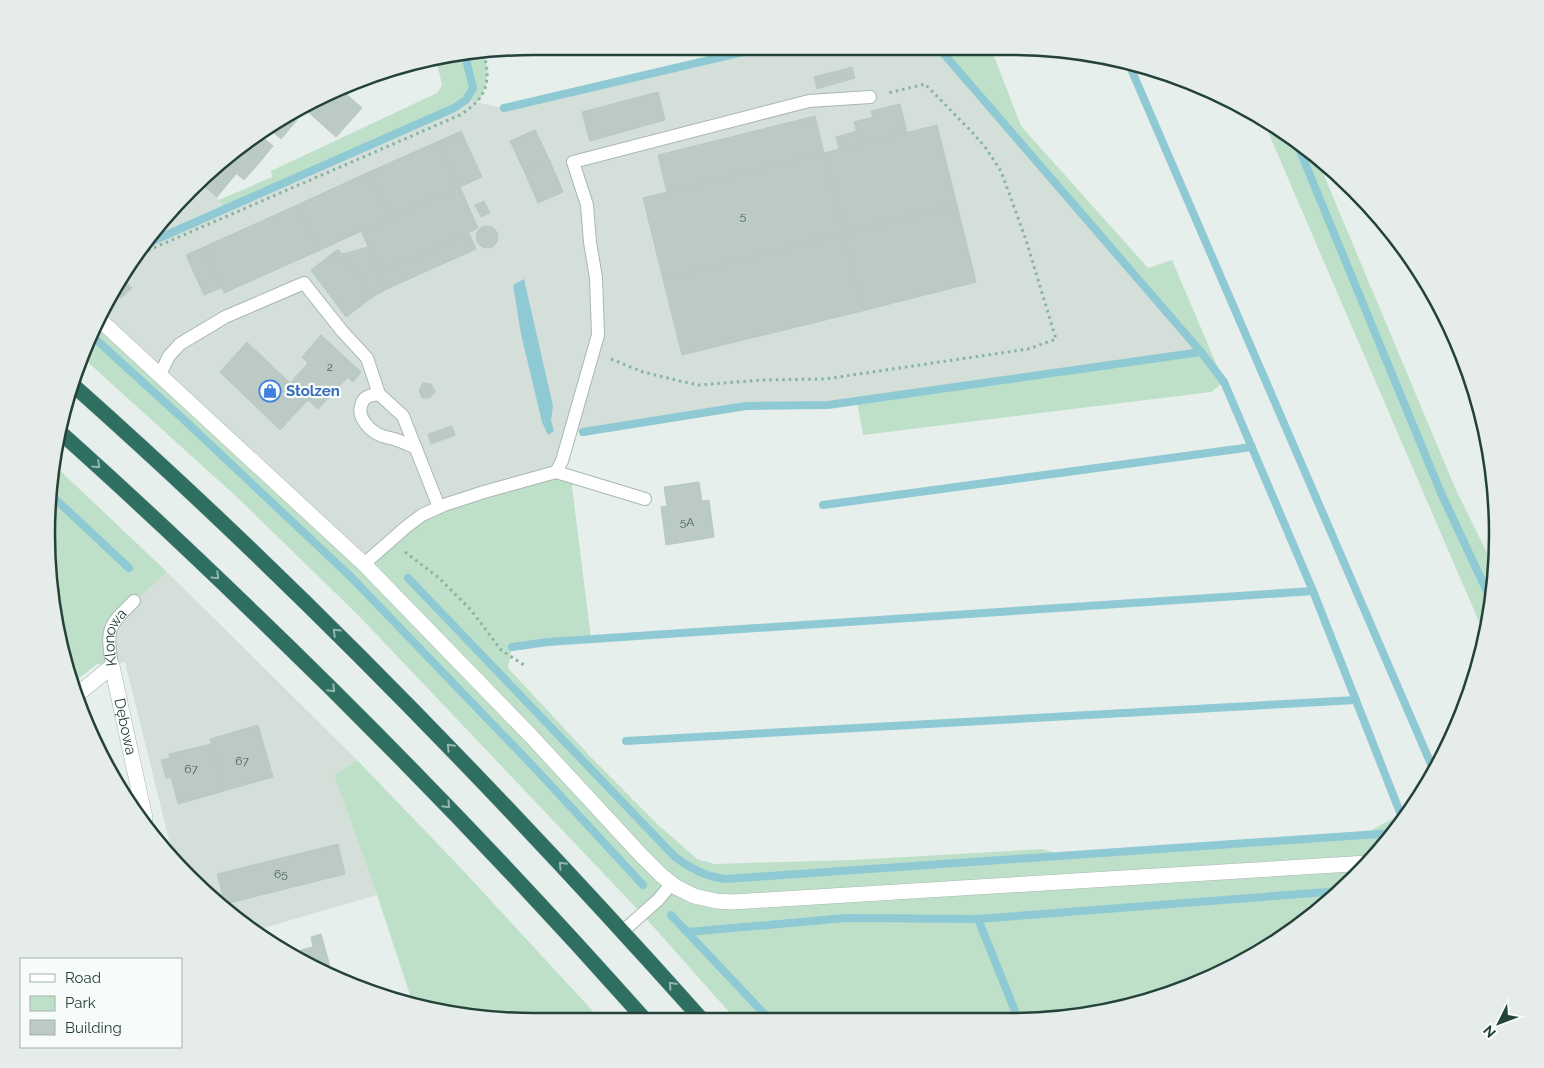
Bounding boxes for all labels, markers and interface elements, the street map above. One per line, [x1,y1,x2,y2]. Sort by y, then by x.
house number: 5 [740,209,747,223]
house number: 2 [327,360,333,374]
shop icon: Stolzen [258,379,282,403]
place label: Stolzen [286,382,340,400]
one-way arrow [91,459,100,468]
house number: 5A [680,515,694,529]
one-way arrow [210,570,219,579]
street label: Klonowa [100,605,131,667]
one-way arrow [333,629,342,638]
one-way arrow [327,683,336,692]
street label: Dębowa [110,696,140,757]
one-way arrow [447,744,456,753]
house number: 67 [235,754,249,768]
house number: 67 [184,762,198,776]
one-way arrow [441,799,450,808]
one-way arrow [559,862,568,871]
house number: 65 [274,867,288,881]
legend [20,958,182,1048]
text: Road [65,969,101,987]
one-way arrow [668,982,677,991]
text: Park [65,994,96,1012]
north arrow [1474,998,1524,1048]
text: Building [65,1019,122,1037]
text: N [1480,1022,1499,1041]

